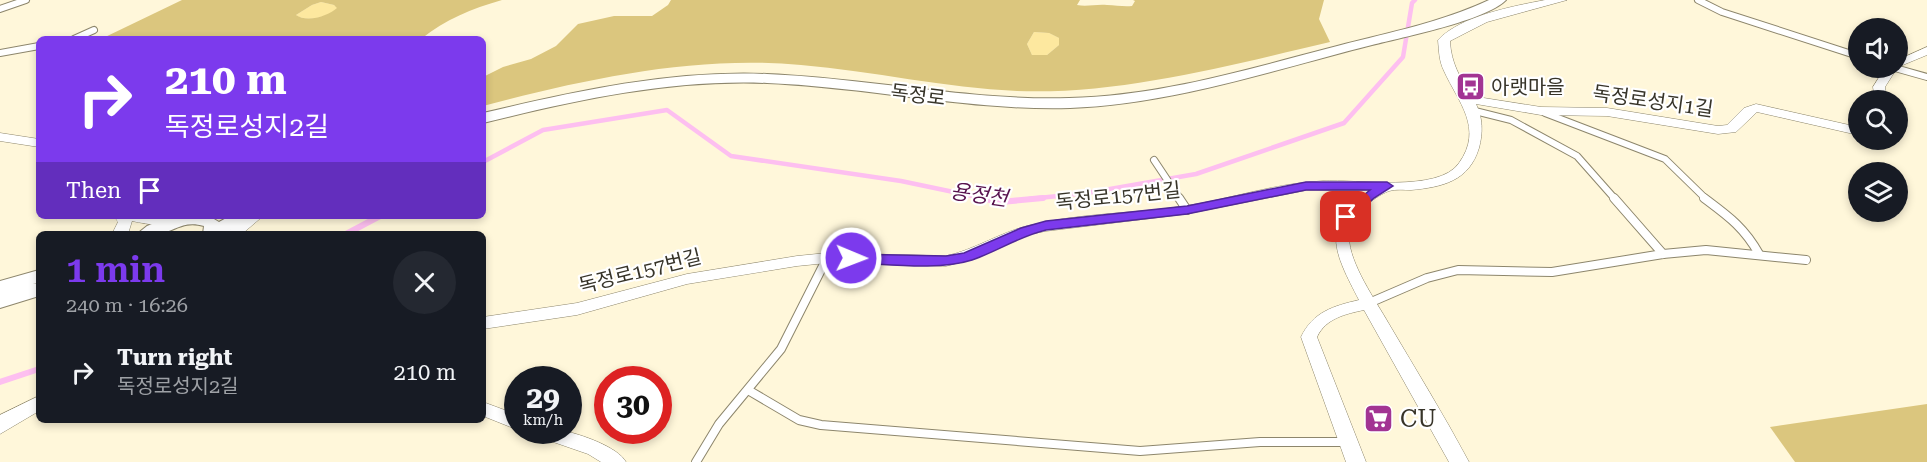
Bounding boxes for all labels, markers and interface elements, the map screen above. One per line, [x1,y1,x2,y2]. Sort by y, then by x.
map controls [1848,18,1908,222]
button: sound [1848,18,1908,78]
text: 210 m [165,55,287,104]
icon: right [66,60,144,138]
bus stop icon: 아랫마을 [1454,71,1486,103]
place label: 아랫마을 [1491,75,1565,99]
street label: 독정로 [889,80,947,110]
street label: 독정로성지1길 [1591,81,1715,121]
button: search [1848,90,1908,150]
text: 독정로성지2길 [165,111,329,143]
button: layers [1848,162,1908,222]
icon: arrive [133,174,166,207]
text: Then [66,178,121,203]
street label: 독정로157번길 [1054,178,1182,214]
water label: 용정천 [949,179,1012,211]
pin [1320,191,1371,242]
icon: arrive [1329,200,1362,233]
position arrow [819,226,883,290]
street label: 독정로157번길 [576,244,704,298]
text: 1 min [66,249,165,291]
button: close [393,251,456,314]
text: 240 m · 16:26 [66,293,188,317]
text: Turn right [117,345,232,370]
icon: right [66,356,99,389]
text: 210 m [393,360,456,385]
speed limit sign: 30 [594,366,672,444]
text: 독정로성지2길 [117,374,239,398]
text: 29 [526,380,560,415]
supermarket icon: CU [1363,403,1395,435]
place label: CU [1400,405,1437,433]
text: km/h [523,411,563,429]

